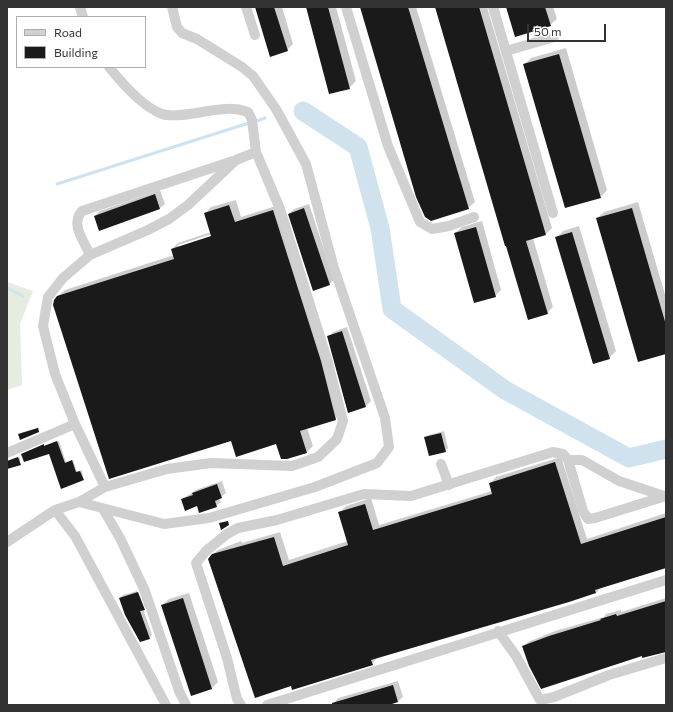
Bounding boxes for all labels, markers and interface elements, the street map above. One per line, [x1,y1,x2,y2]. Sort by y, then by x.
legend [16,16,146,68]
scale bar [529,16,608,42]
text: 50 m [534,24,562,38]
text: Road [54,25,82,39]
text: Building [54,45,98,59]

